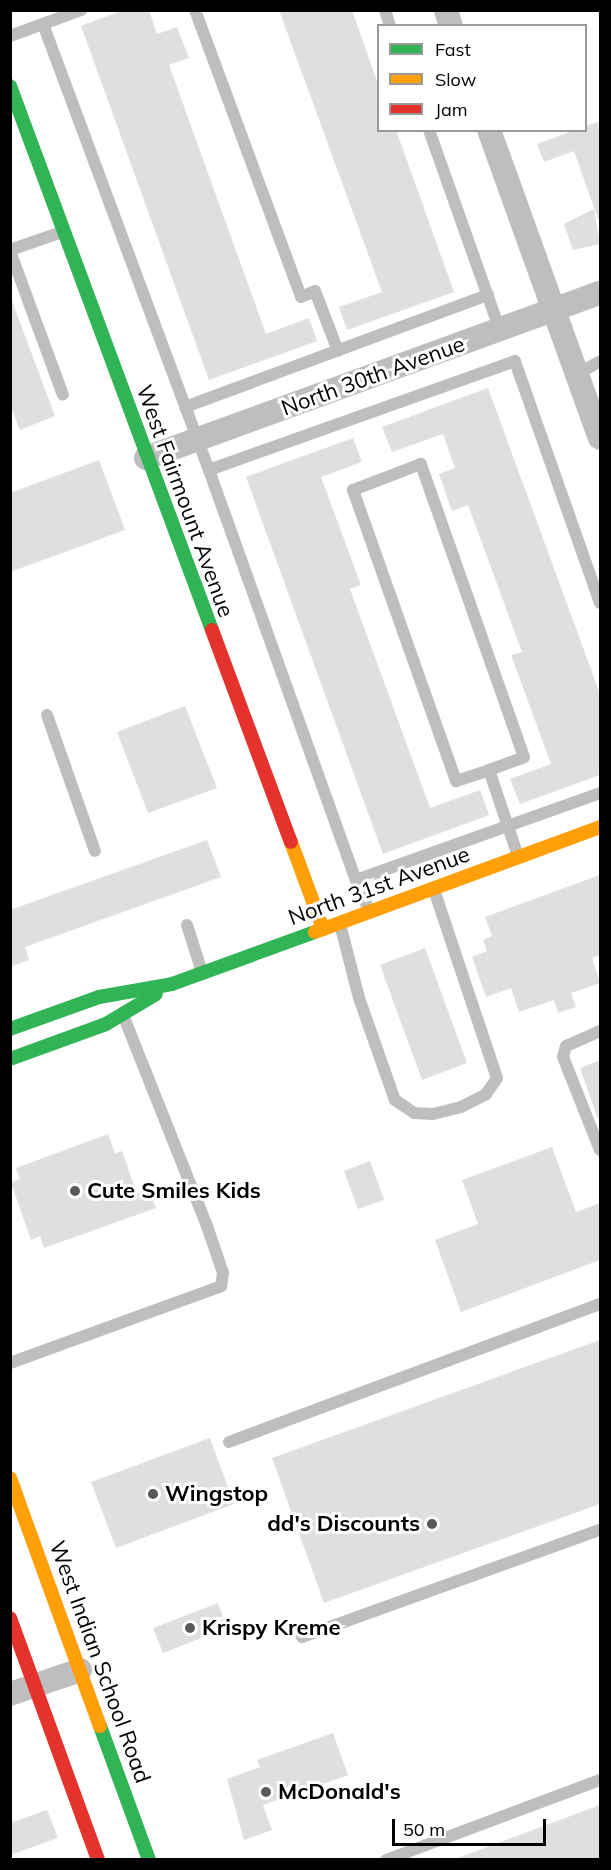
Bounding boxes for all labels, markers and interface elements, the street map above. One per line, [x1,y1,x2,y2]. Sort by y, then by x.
legend [377,24,587,132]
text: Fast [435,38,471,61]
text: Slow [435,68,476,91]
text: Jam [435,98,468,121]
street label: North 30th Avenue [278,331,468,421]
street label: West Fairmount Avenue [131,381,239,621]
street label: North 31st Avenue [285,841,473,931]
place label: Cute Smiles Kids [87,1178,261,1204]
marker: Cute Smiles Kids [68,1184,82,1198]
place label: Wingstop [165,1481,268,1507]
marker: Wingstop [146,1487,160,1501]
place label: dd's Discounts [267,1511,420,1537]
marker: dd's Discounts [425,1517,439,1531]
street label: West Indian School Road [44,1537,156,1787]
place label: Krispy Kreme [202,1615,340,1641]
marker: Krispy Kreme [183,1621,197,1635]
place label: McDonald's [278,1779,401,1805]
marker: McDonald's [259,1785,273,1799]
scale bar [395,1807,550,1845]
text: 50 m [403,1818,445,1841]

